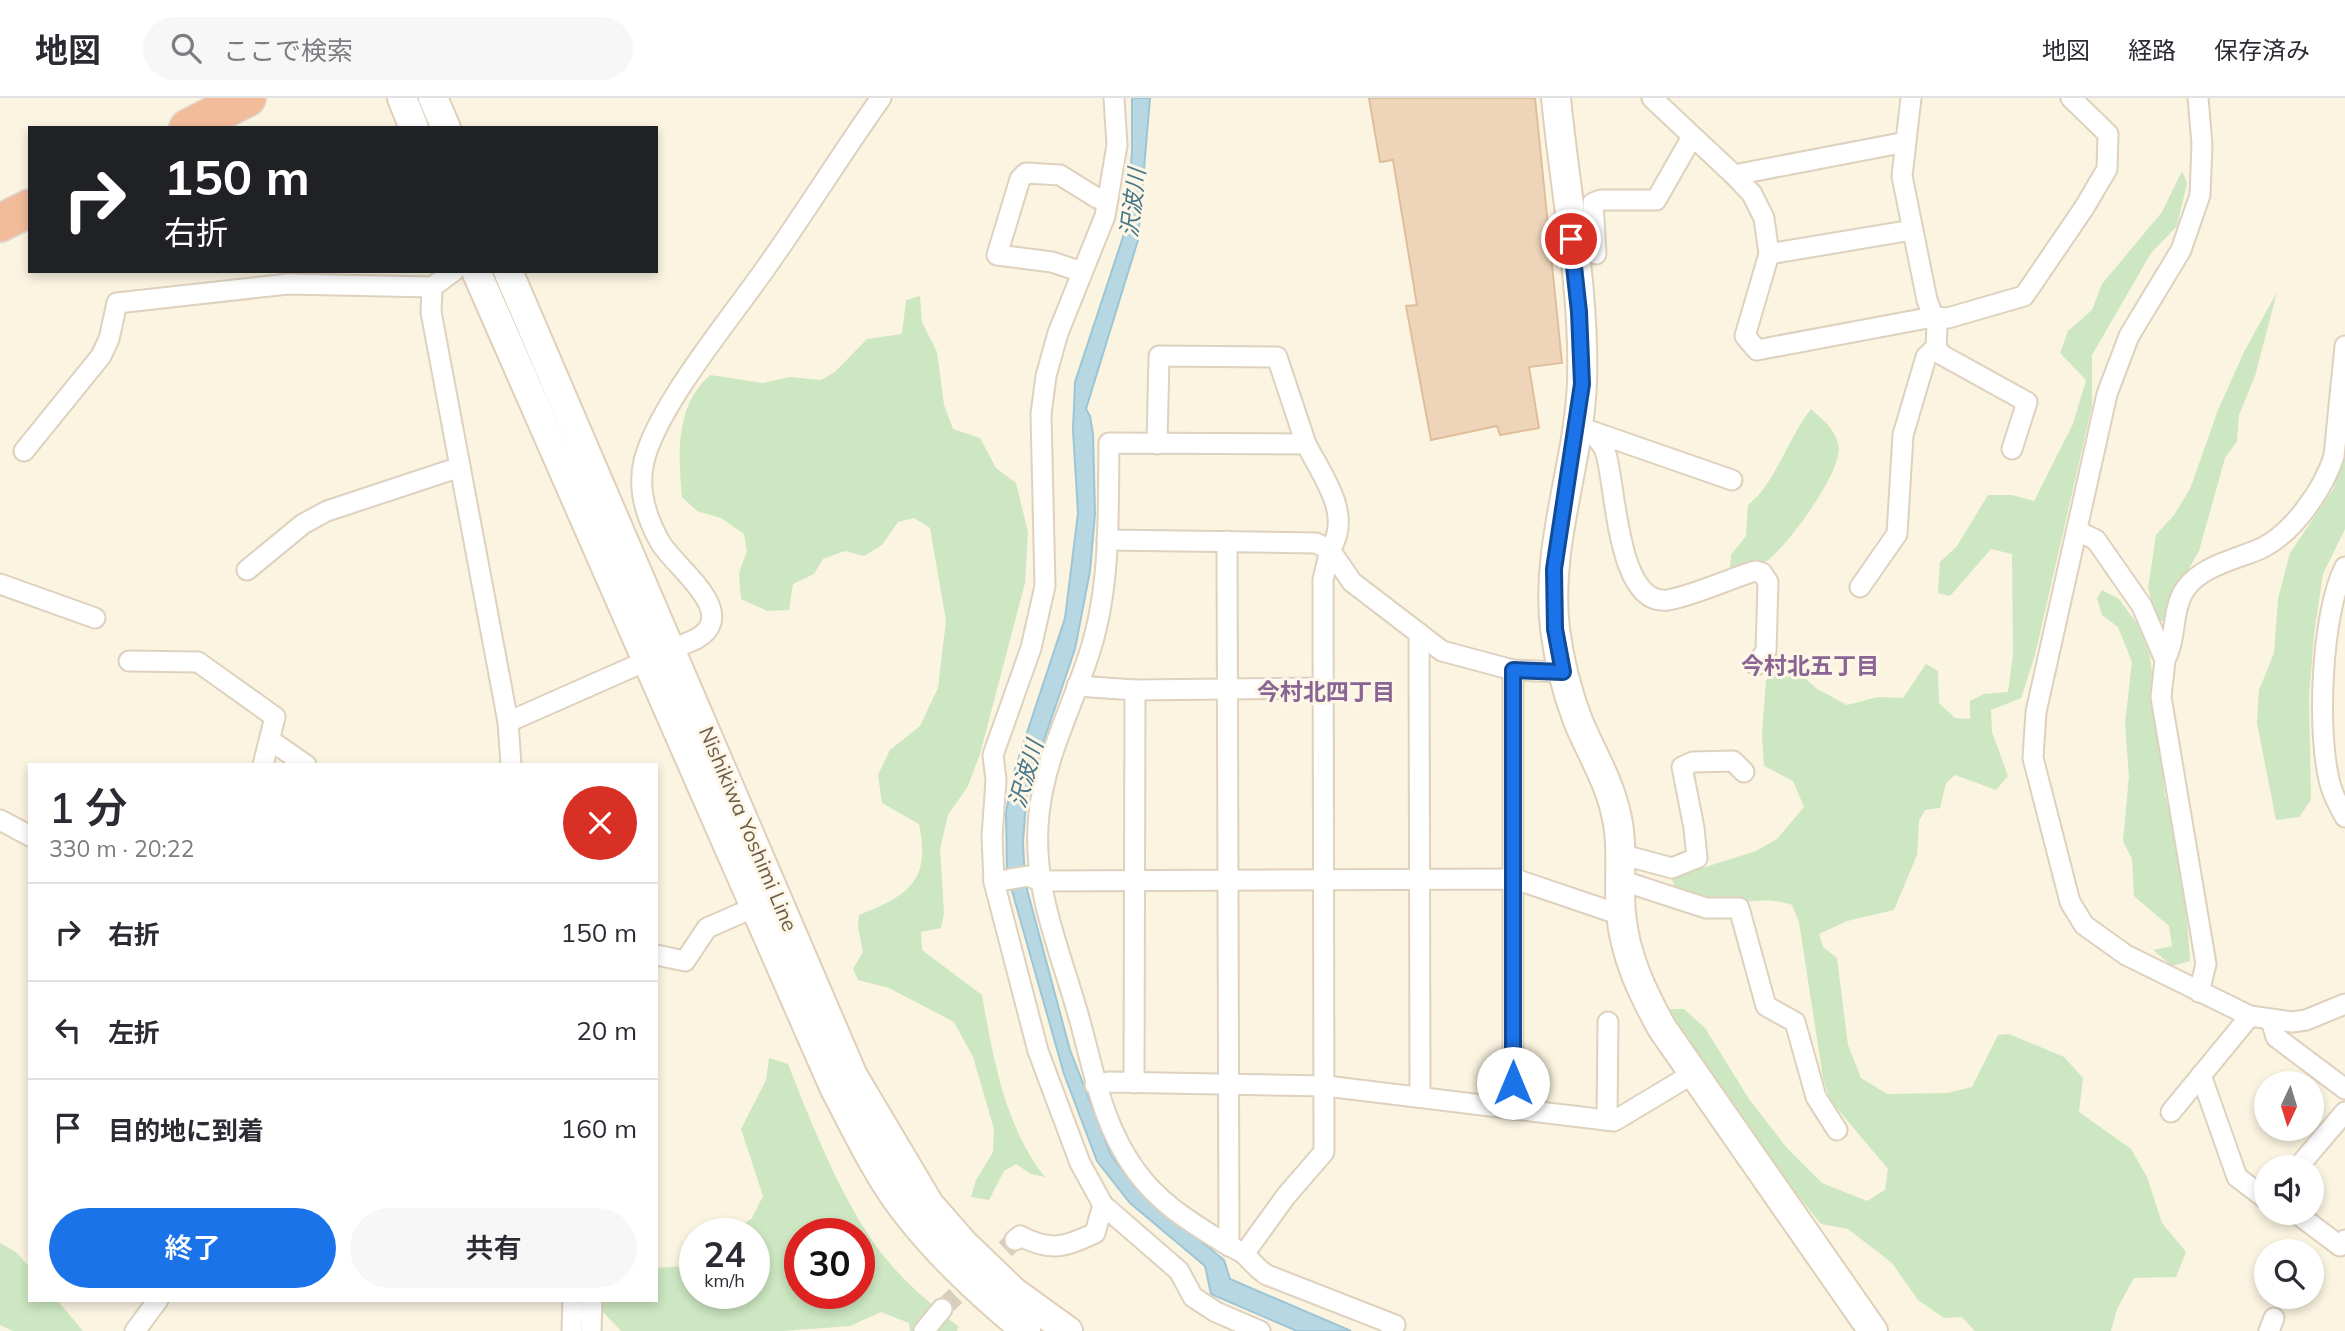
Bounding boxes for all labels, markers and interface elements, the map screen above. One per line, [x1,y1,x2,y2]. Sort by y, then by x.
search box [143,17,633,80]
text: 地図 [35,29,101,70]
icon: search [167,29,205,67]
text: ここで検索 [223,34,353,67]
text: 地図 [2042,35,2090,65]
text: 経路 [2128,35,2176,65]
text: 保存済み [2214,35,2310,65]
text: 150 m [164,146,310,207]
icon: right [49,154,140,245]
water label: 沢波川 [1114,164,1151,239]
pin [1541,209,1601,269]
text: 右折 [164,212,228,252]
icon: arrive [1552,220,1590,258]
district label: 今村北五丁目 [1741,651,1879,680]
district label: 今村北四丁目 [1257,677,1395,706]
street label: Nishikiwa Yoshimi Line [694,722,804,935]
water label: 沢波川 [1002,734,1050,811]
text: 1 分 [49,781,127,834]
button: close [563,786,637,860]
text: 330 m · 20:22 [49,834,194,863]
icon: right [49,913,87,951]
text: 150 m [561,916,637,949]
text: 右折 [108,918,160,951]
icon: left [49,1011,87,1049]
text: 20 m [576,1014,637,1047]
text: 左折 [108,1016,160,1049]
position arrow [1476,1046,1550,1120]
north arrow [2254,1071,2324,1141]
map controls [2254,1071,2324,1309]
icon: arrive [49,1109,87,1147]
text: 160 m [561,1112,637,1145]
text: 目的地に到着 [108,1114,264,1147]
button: sound [2254,1155,2324,1225]
button: 終了 [49,1208,336,1288]
button: 共有 [350,1208,637,1288]
speed limit sign: 30 [784,1218,875,1309]
text: 24 [703,1232,746,1276]
button: search [2254,1239,2324,1309]
text: km/h [704,1269,745,1292]

